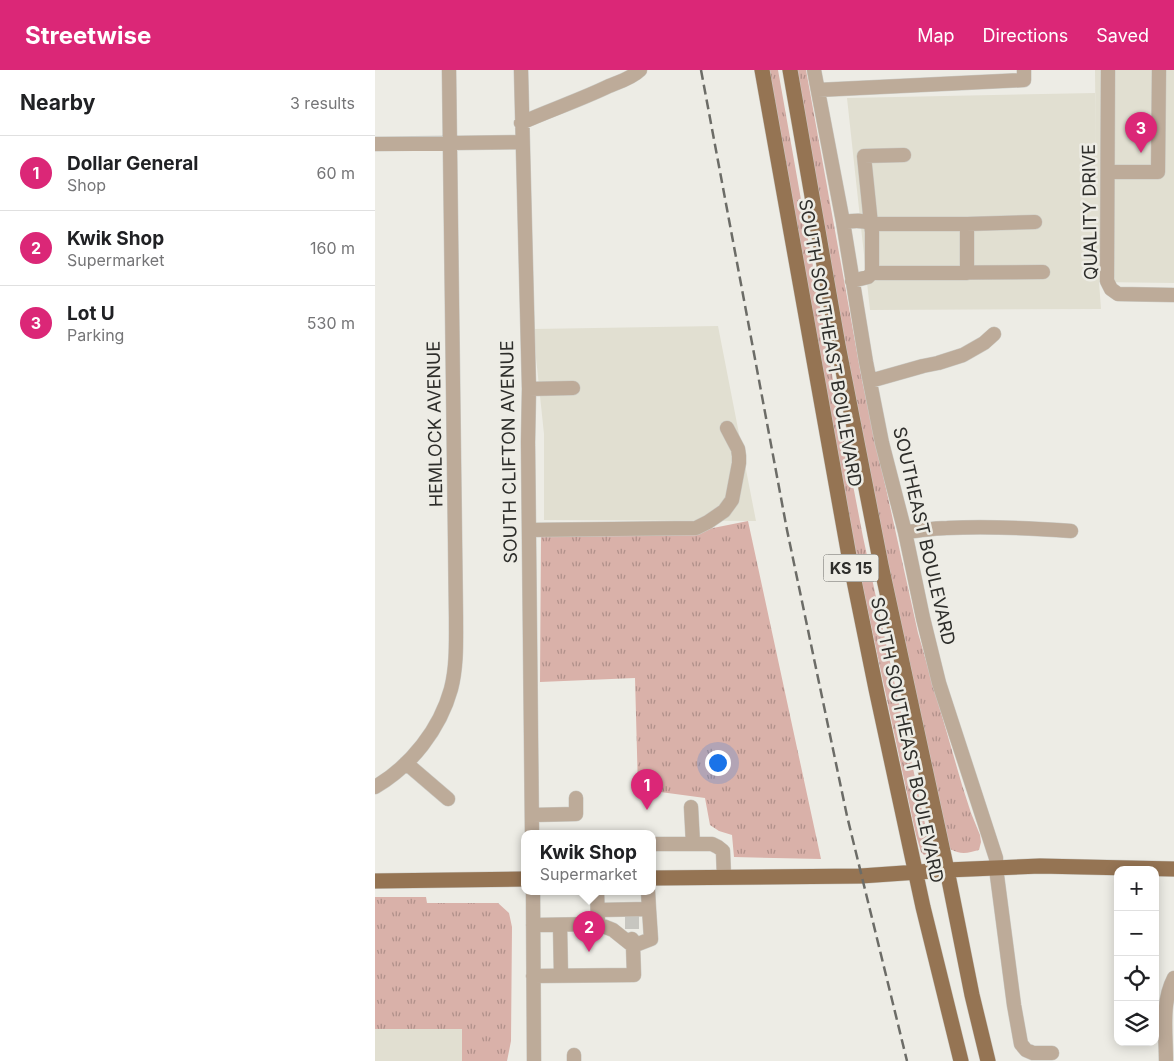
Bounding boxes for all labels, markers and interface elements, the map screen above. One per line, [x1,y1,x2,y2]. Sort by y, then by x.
text: Streetwise [25,21,151,50]
text: Map [917,25,955,46]
text: Directions [983,25,1068,46]
text: Saved [1096,25,1149,46]
text: Nearby [20,90,95,115]
text: 3 results [290,93,355,113]
pin: 3 [1125,112,1157,153]
street label: QUALITY DRIVE [1078,144,1101,280]
text: Dollar General [67,152,198,175]
text: 1 [33,163,39,183]
text: 60 m [316,163,355,183]
text: Shop [67,175,106,195]
street label: SOUTH SOUTHEAST BOULEVARD [795,197,866,489]
text: Kwik Shop [67,227,164,250]
text: 2 [31,238,41,258]
text: 160 m [310,238,355,258]
text: Supermarket [67,250,164,270]
text: Lot U [67,302,115,325]
text: 3 [31,313,41,333]
text: 530 m [307,313,355,333]
text: Parking [67,325,124,345]
street label: SOUTH CLIFTON AVENUE [496,340,521,564]
street label: HEMLOCK AVENUE [423,341,446,507]
street label: SOUTHEAST BOULEVARD [889,425,960,647]
road number: KS 15 [823,554,879,582]
street label: SOUTH SOUTHEAST BOULEVARD [867,595,948,885]
your location [705,750,731,776]
pin: 1 [631,769,663,810]
popup [521,830,656,895]
text: Kwik Shop [540,841,637,864]
text: Supermarket [540,864,637,884]
map controls [1114,866,1159,1046]
button: + [1114,866,1159,911]
pin: 2 [573,911,605,952]
button: − [1114,911,1159,956]
button: locate [1114,956,1159,1001]
button: layers [1114,1001,1159,1046]

